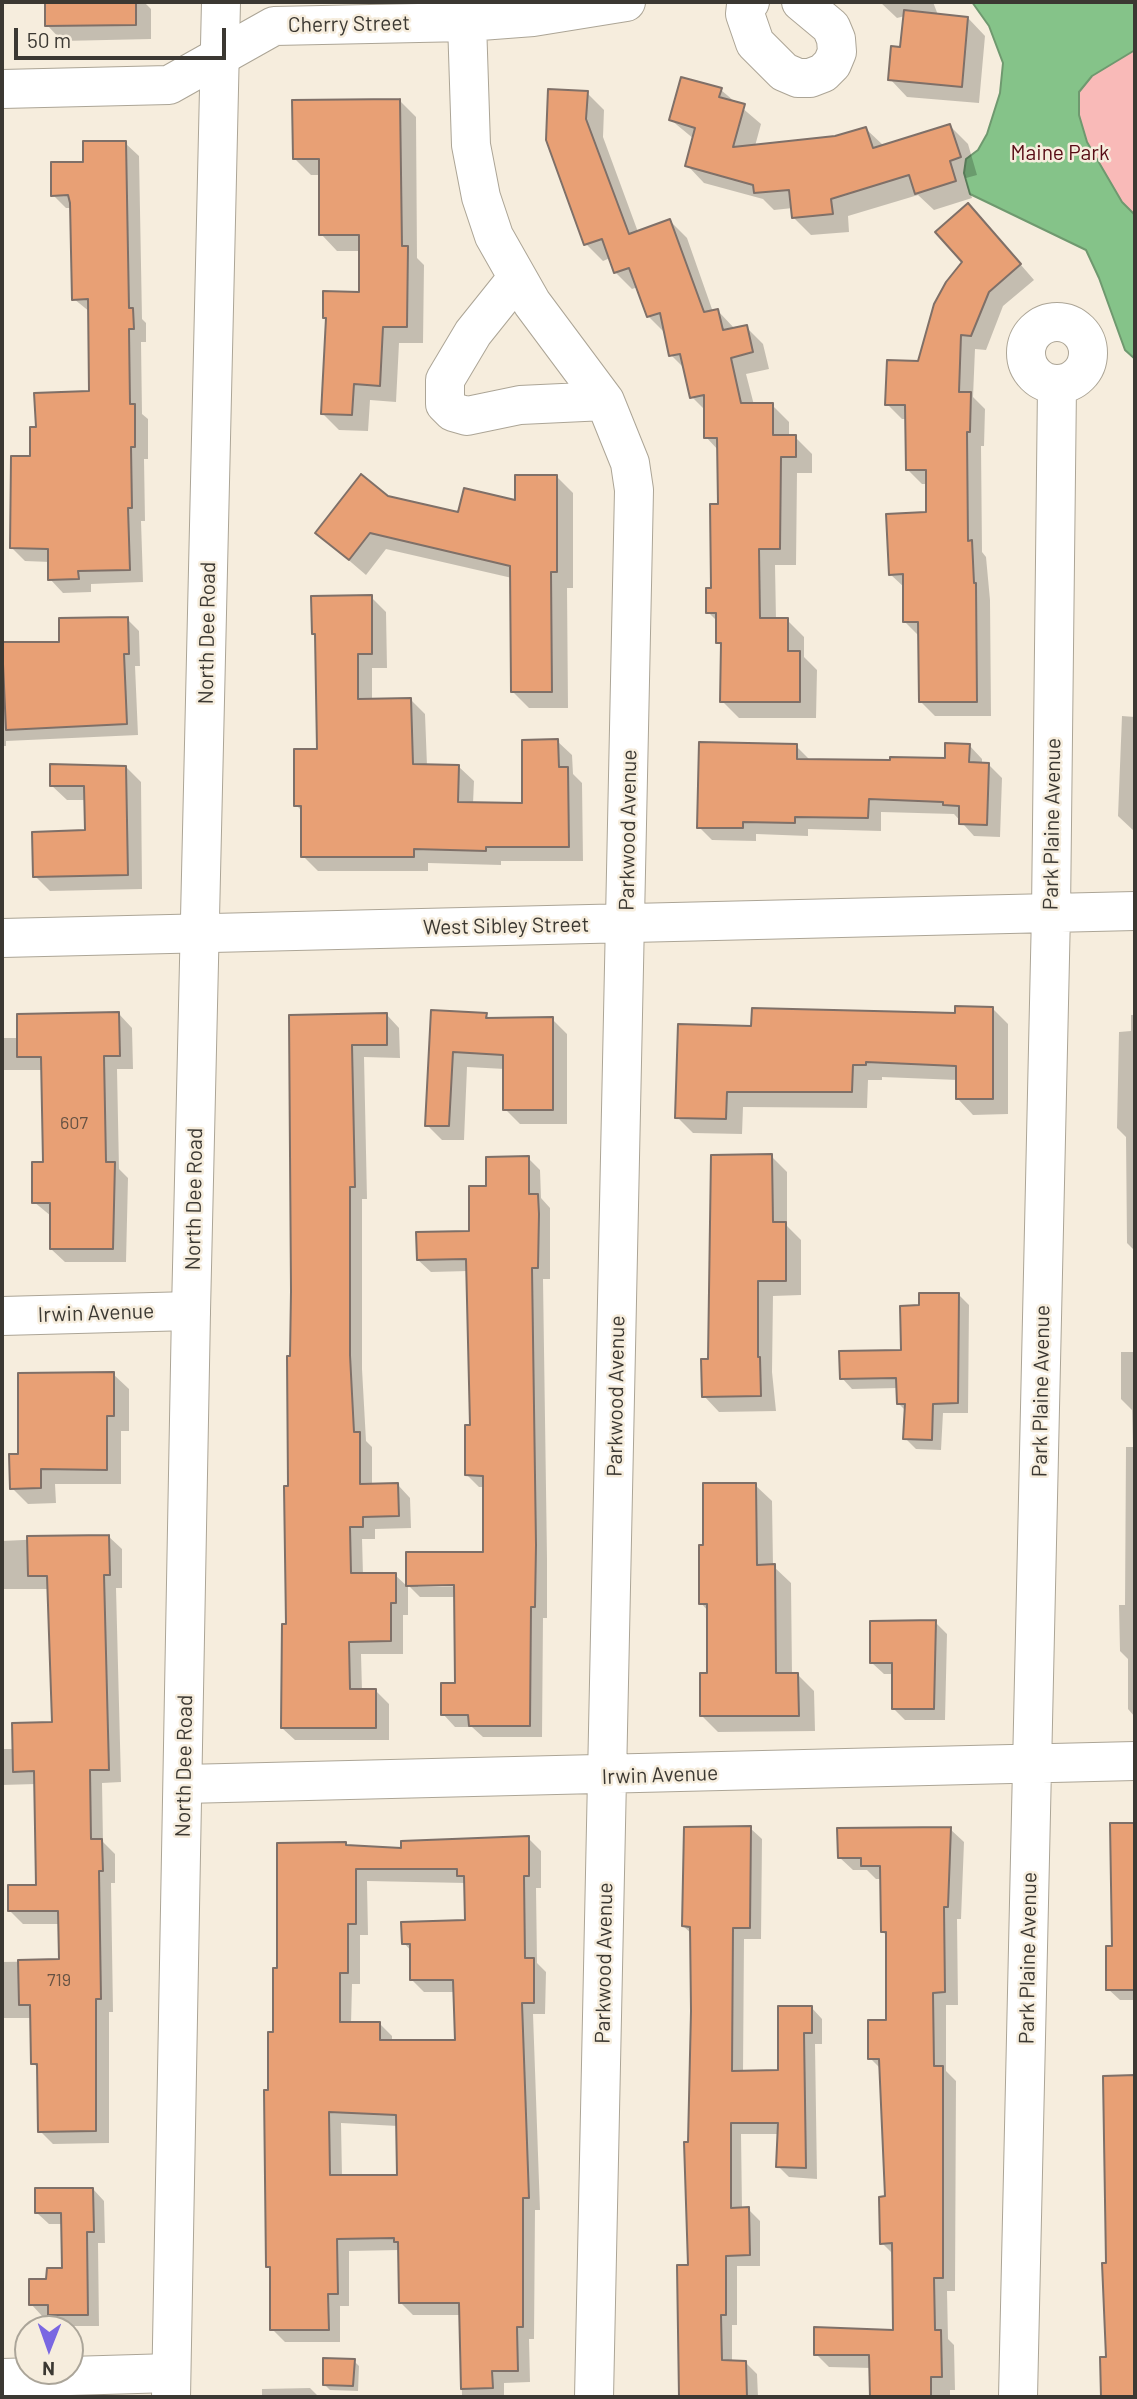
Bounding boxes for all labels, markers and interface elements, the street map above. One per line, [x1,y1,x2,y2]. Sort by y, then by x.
street label: Cherry Street [288,10,410,38]
scale bar [18,14,229,58]
text: 50 m [27,27,71,52]
park label: Maine Park [1011,140,1109,166]
street label: North Dee Road [193,561,221,705]
street label: Park Plaine Avenue [1038,738,1066,910]
street label: Parkwood Avenue [614,749,642,911]
street label: West Sibley Street [423,912,589,940]
house number: 607 [60,1112,88,1134]
street label: North Dee Road [180,1127,208,1271]
street label: Irwin Avenue [37,1298,155,1328]
street label: Park Plaine Avenue [1027,1305,1055,1477]
street label: Parkwood Avenue [602,1315,630,1477]
street label: North Dee Road [170,1694,198,1838]
street label: Irwin Avenue [601,1760,719,1790]
street label: Park Plaine Avenue [1014,1872,1042,2044]
street label: Parkwood Avenue [590,1882,618,2044]
house number: 719 [47,1969,71,1991]
north arrow [14,2315,84,2385]
text: N [42,2358,55,2381]

